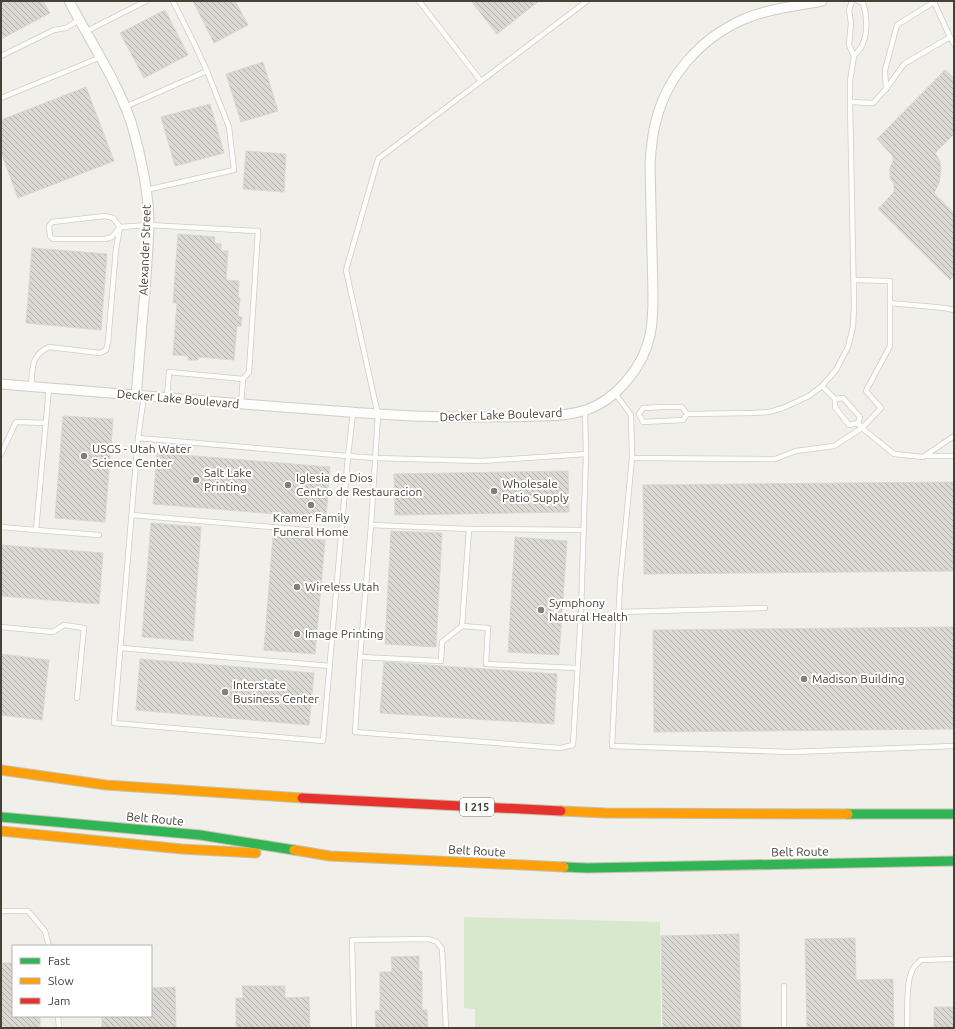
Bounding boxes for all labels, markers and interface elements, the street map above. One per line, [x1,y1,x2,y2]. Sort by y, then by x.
street label: Alexander Street [136,204,153,296]
street label: Decker Lake Boulevard [116,387,240,410]
street label: Decker Lake Boulevard [439,406,563,423]
place label: USGS - Utah Water Science Center [92,442,192,469]
marker: USGS - Utah Water Science Center [79,451,89,461]
place label: Salt Lake Printing [204,466,252,493]
place label: Iglesia de Dios Centro de Restauracion [296,471,422,498]
marker: Salt Lake Printing [191,475,201,485]
place label: Wholesale Patio Supply [502,477,569,504]
marker: Iglesia de Dios Centro de Restauracion [283,480,293,490]
marker: Wholesale Patio Supply [489,486,499,496]
marker: Kramer Family Funeral Home [306,500,316,510]
place label: Kramer Family Funeral Home [273,511,349,538]
place label: Wireless Utah [305,580,379,593]
marker: Wireless Utah [292,582,302,592]
place label: Symphony Natural Health [549,596,628,623]
marker: Symphony Natural Health [536,605,546,615]
place label: Image Printing [305,627,384,640]
marker: Image Printing [292,629,302,639]
place label: Madison Building [812,672,905,685]
marker: Madison Building [799,674,809,684]
place label: Interstate Business Center [233,678,319,705]
marker: Interstate Business Center [220,687,230,697]
road number: I 215 [460,798,494,816]
street label: Belt Route [126,810,184,827]
street label: Belt Route [448,843,506,858]
street label: Belt Route [771,844,829,859]
legend [12,945,152,1017]
text: Fast [48,954,70,967]
text: Slow [48,974,74,987]
text: Jam [48,994,70,1007]

